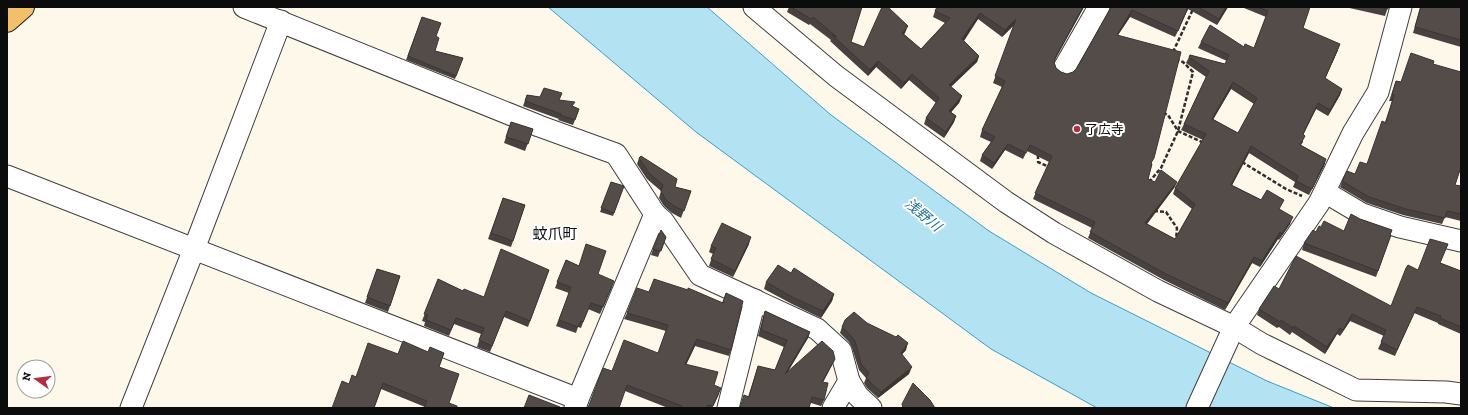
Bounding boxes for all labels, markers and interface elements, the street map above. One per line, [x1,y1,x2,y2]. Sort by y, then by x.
place label: 了広寺 [1085,122,1124,137]
marker: 了広寺 [1072,124,1082,134]
water label: 浅野川 [901,195,946,236]
district label: 蚊爪町 [532,225,578,243]
north arrow [16,359,56,399]
text: N [19,370,34,382]

